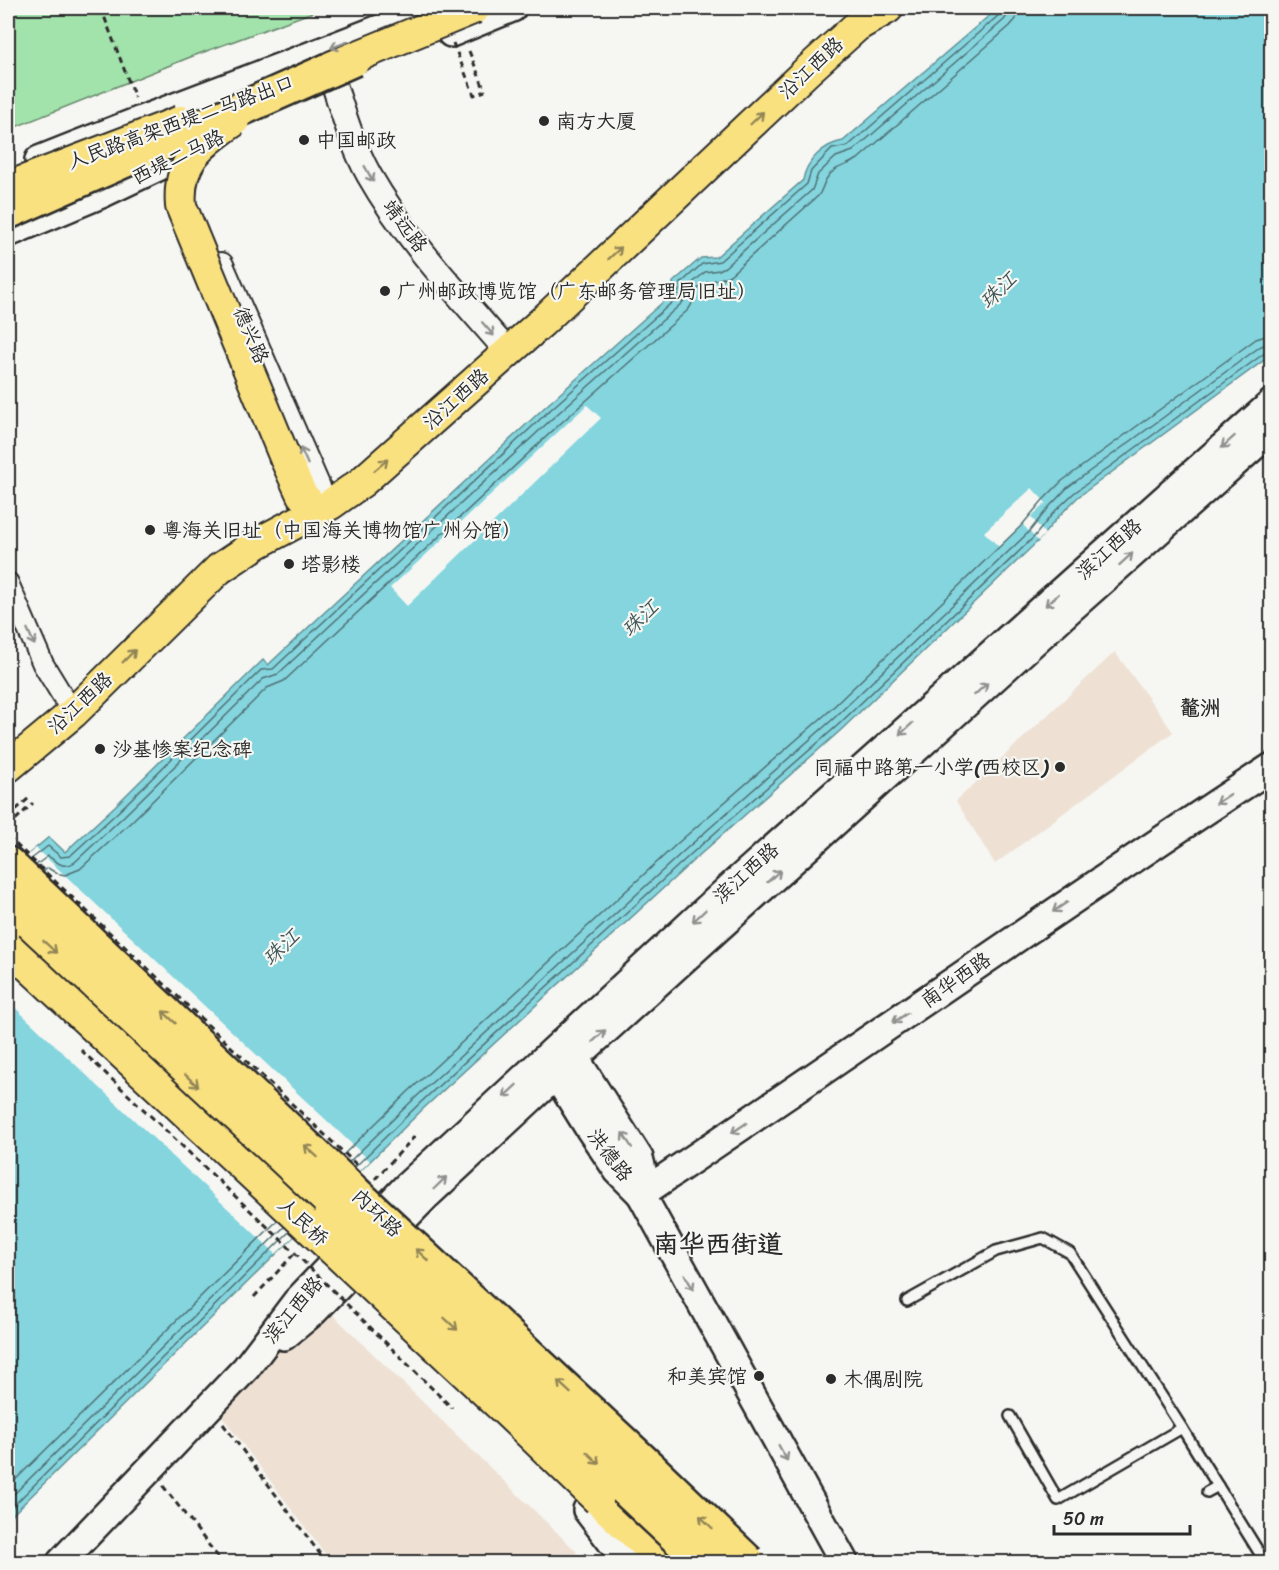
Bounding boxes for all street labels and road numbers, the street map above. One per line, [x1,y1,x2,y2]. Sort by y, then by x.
street label: 沿江西路 [770,27,853,108]
street label: 人民路高架西堤二马路出口 [64,70,298,174]
street label: 西堤二马路 [128,124,228,190]
street label: 靖远路 [373,192,438,261]
street label: 德兴路 [223,301,279,370]
street label: 沿江西路 [415,359,498,439]
street label: 滨江西路 [1068,509,1151,589]
street label: 沿江西路 [39,662,122,743]
street label: 滨江西路 [705,833,788,913]
street label: 南华西路 [913,942,1000,1017]
street label: 洪德路 [578,1121,643,1190]
street label: 内环路 [343,1180,412,1247]
street label: 人民桥 [269,1189,337,1255]
street label: 滨江西路 [254,1267,333,1352]

